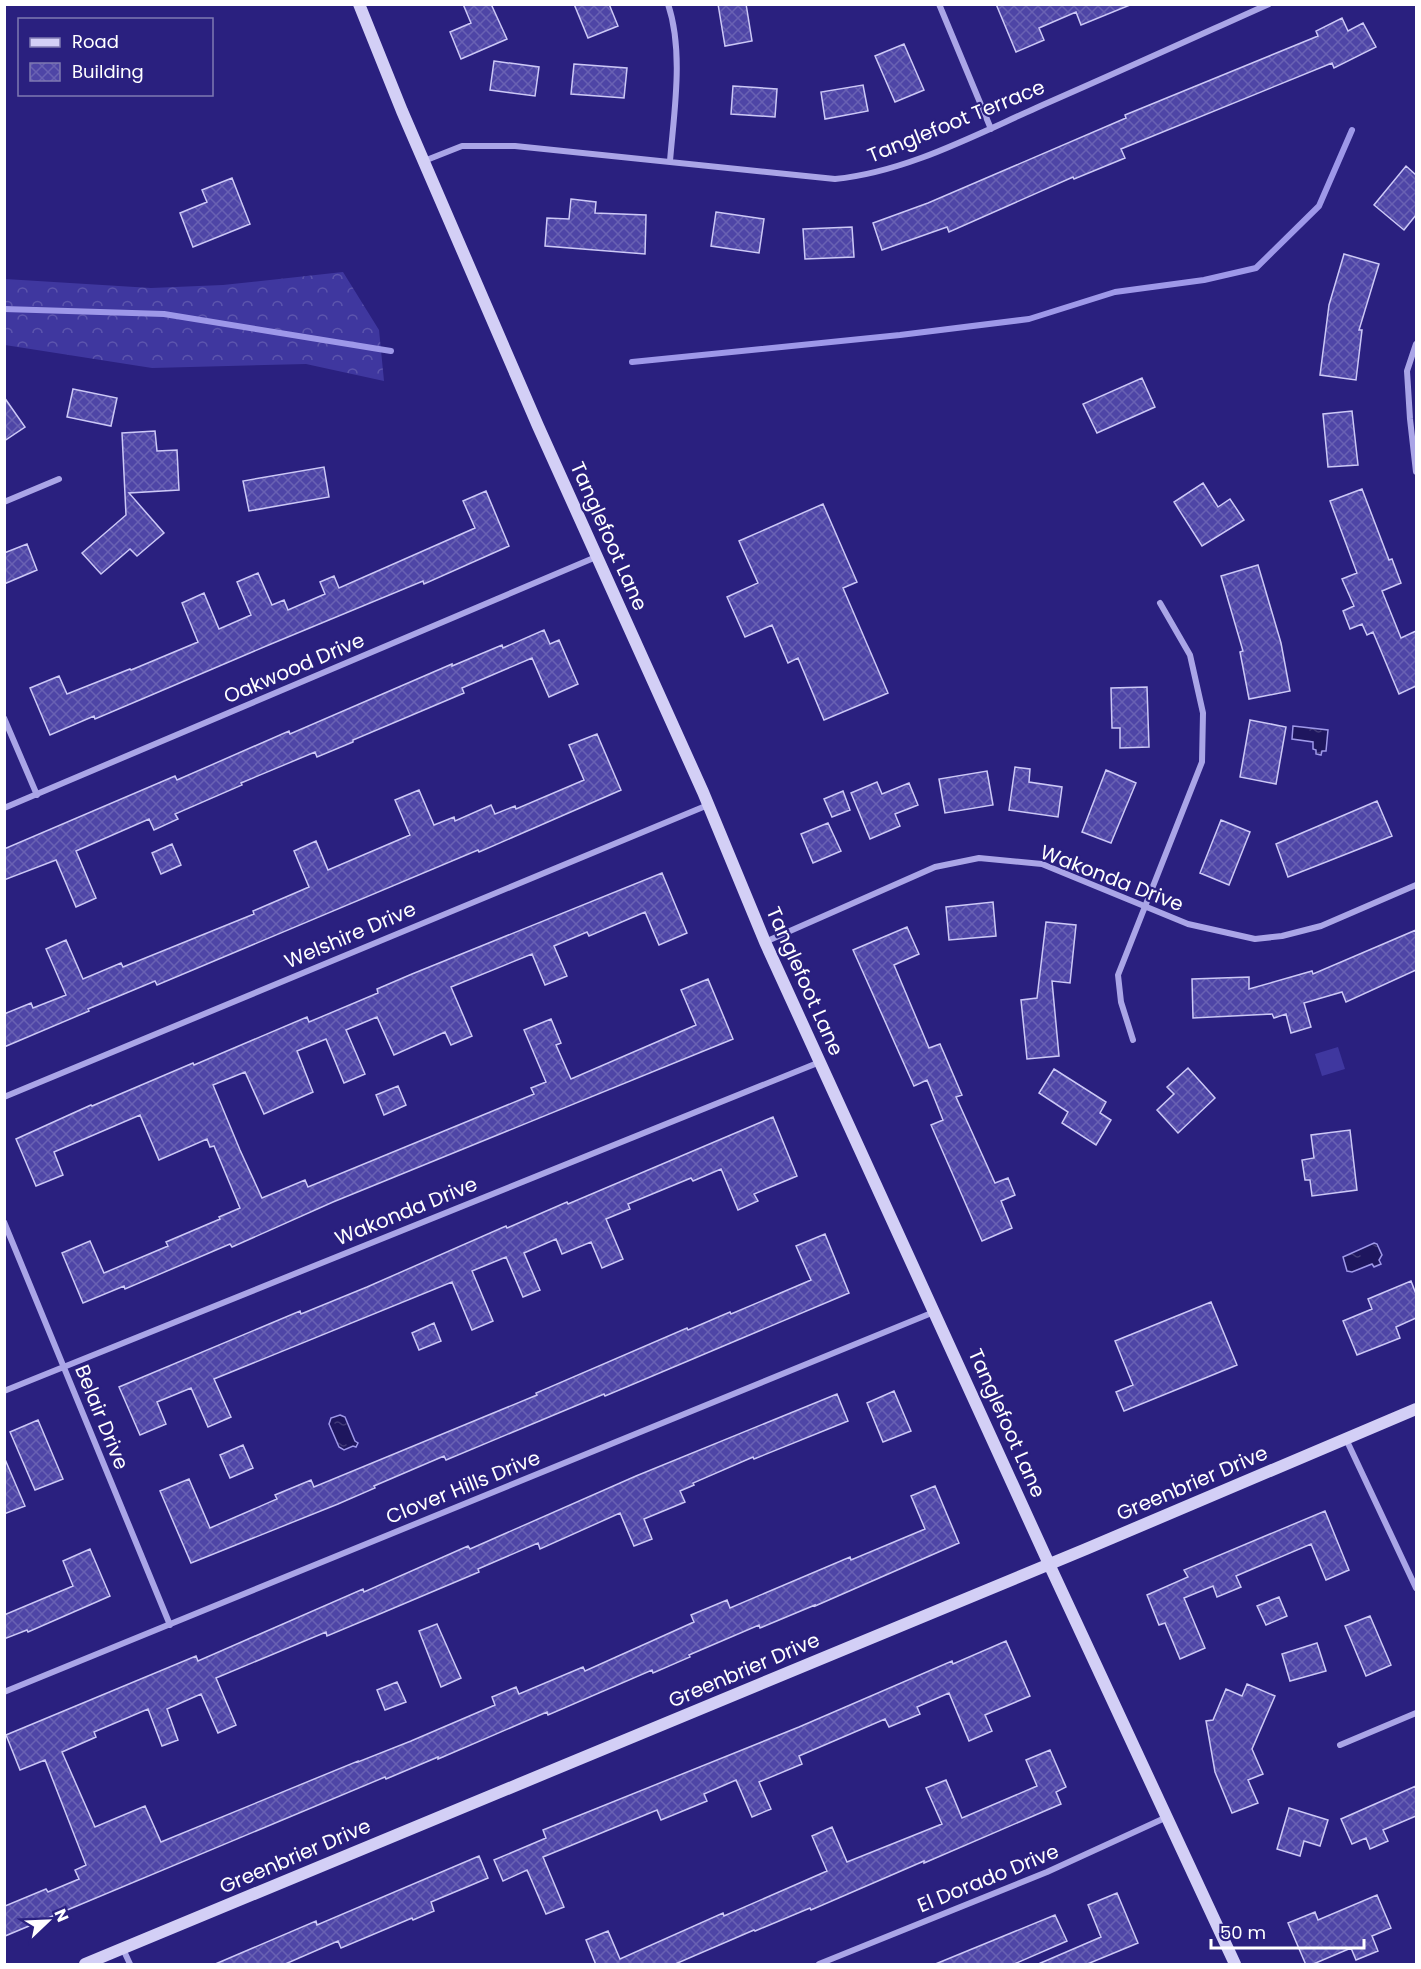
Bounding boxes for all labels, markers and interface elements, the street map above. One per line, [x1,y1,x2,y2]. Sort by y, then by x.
legend [18,18,213,96]
text: Road [72,29,119,54]
text: Building [72,59,144,84]
street label: Tanglefoot Terrace [863,73,1049,169]
street label: Tanglefoot Lane [564,457,654,615]
street label: Oakwood Drive [219,626,369,710]
street label: Wakonda Drive [1036,838,1188,918]
street label: Welshire Drive [280,895,420,975]
street label: Tanglefoot Lane [760,902,850,1060]
street label: Wakonda Drive [331,1170,481,1252]
street label: Tanglefoot Lane [962,1344,1052,1502]
street label: Belair Drive [68,1360,136,1474]
street label: Greenbrier Drive [1112,1438,1272,1528]
street label: Clover Hills Drive [382,1443,544,1531]
street label: Greenbrier Drive [664,1625,824,1715]
street label: Greenbrier Drive [215,1811,375,1901]
street label: El Dorado Drive [913,1837,1063,1919]
north arrow [18,1891,78,1951]
text: N [48,1905,74,1925]
scale bar [1211,1912,1364,1950]
text: 50 m [1220,1920,1266,1945]

